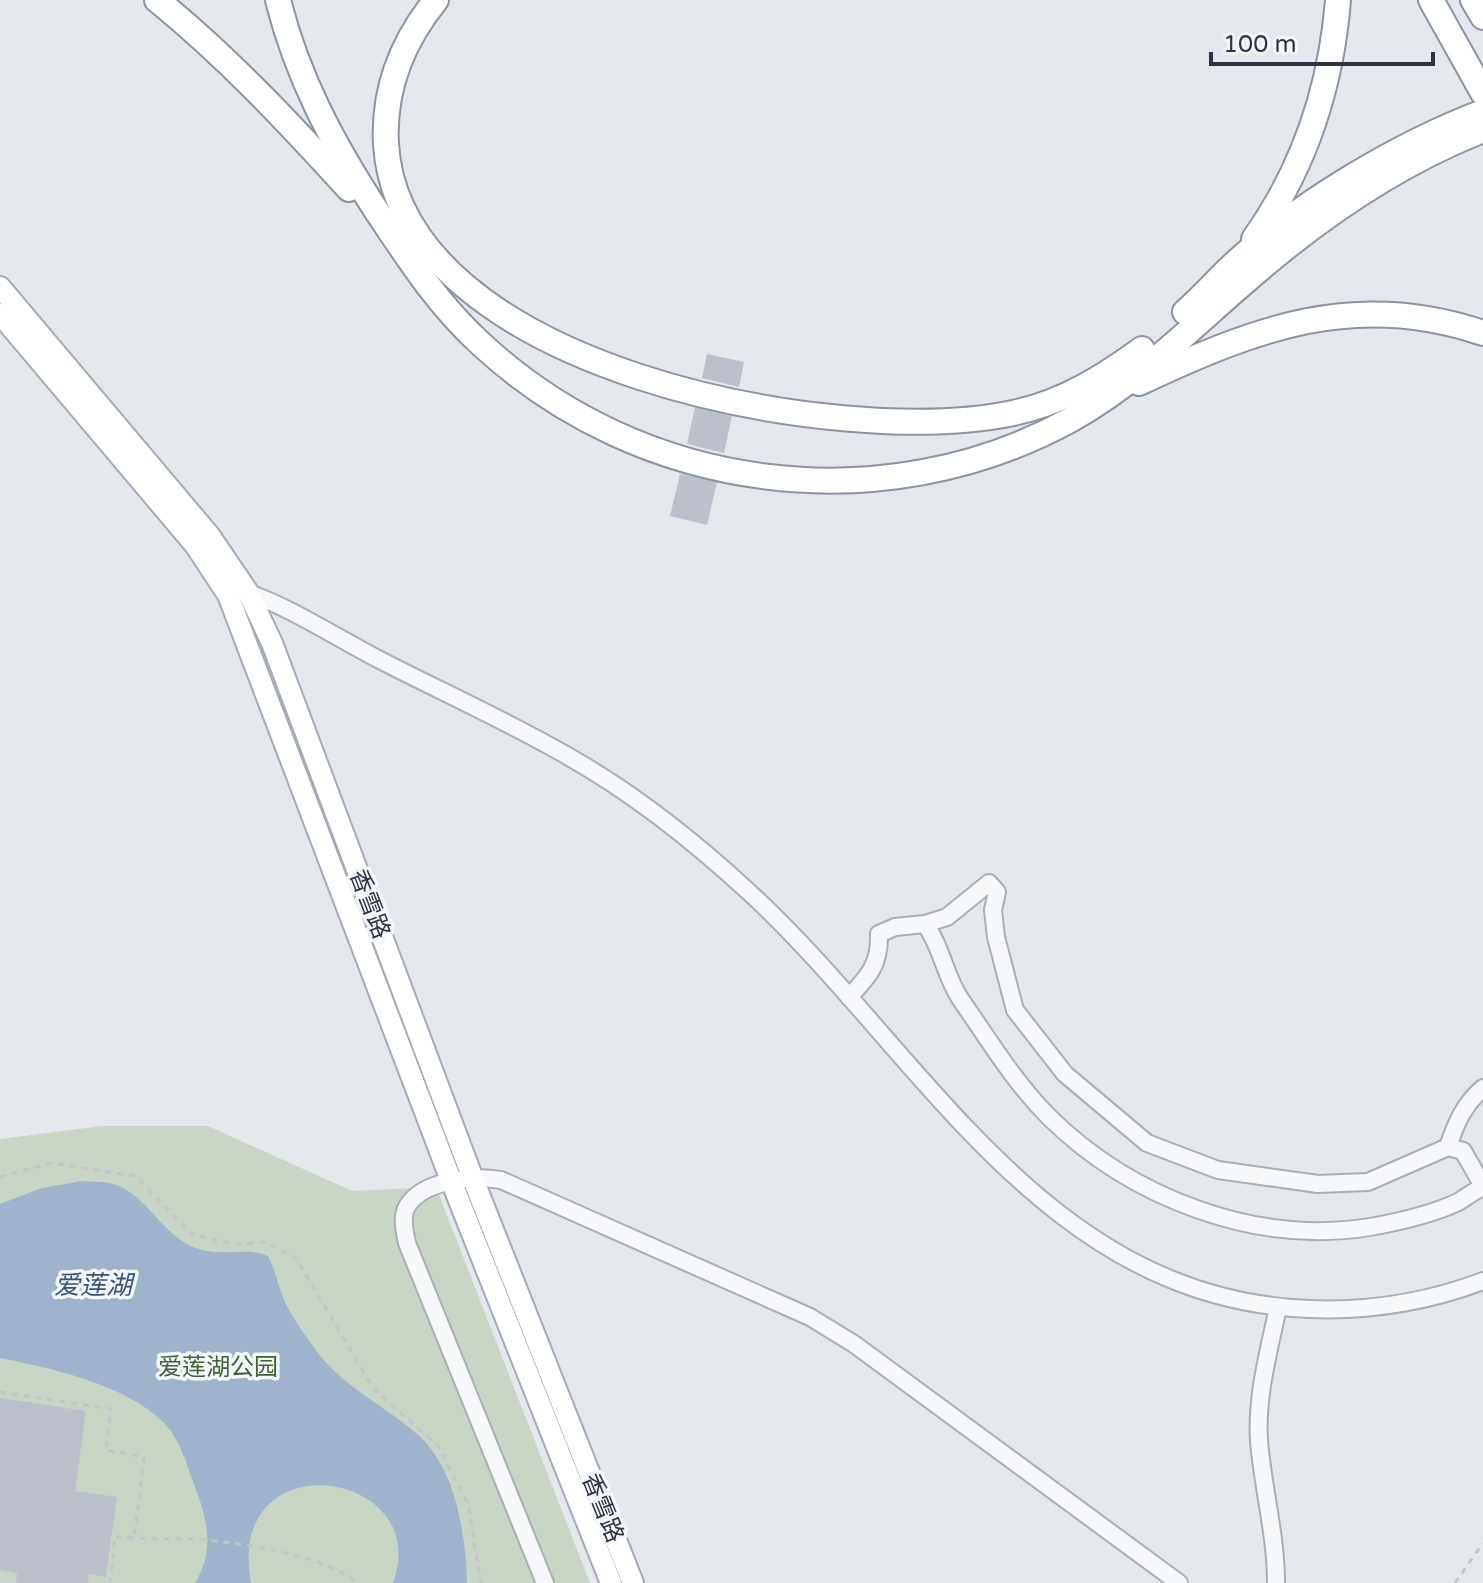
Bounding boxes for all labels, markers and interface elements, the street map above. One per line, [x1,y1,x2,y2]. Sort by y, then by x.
scale bar [1211,16,1433,66]
text: 100 m [1223,30,1297,59]
street label: 香雪路 [343,865,396,943]
water label: 爱莲湖 [54,1270,136,1301]
park label: 爱莲湖公园 [158,1353,278,1382]
street label: 香雪路 [576,1469,629,1547]

